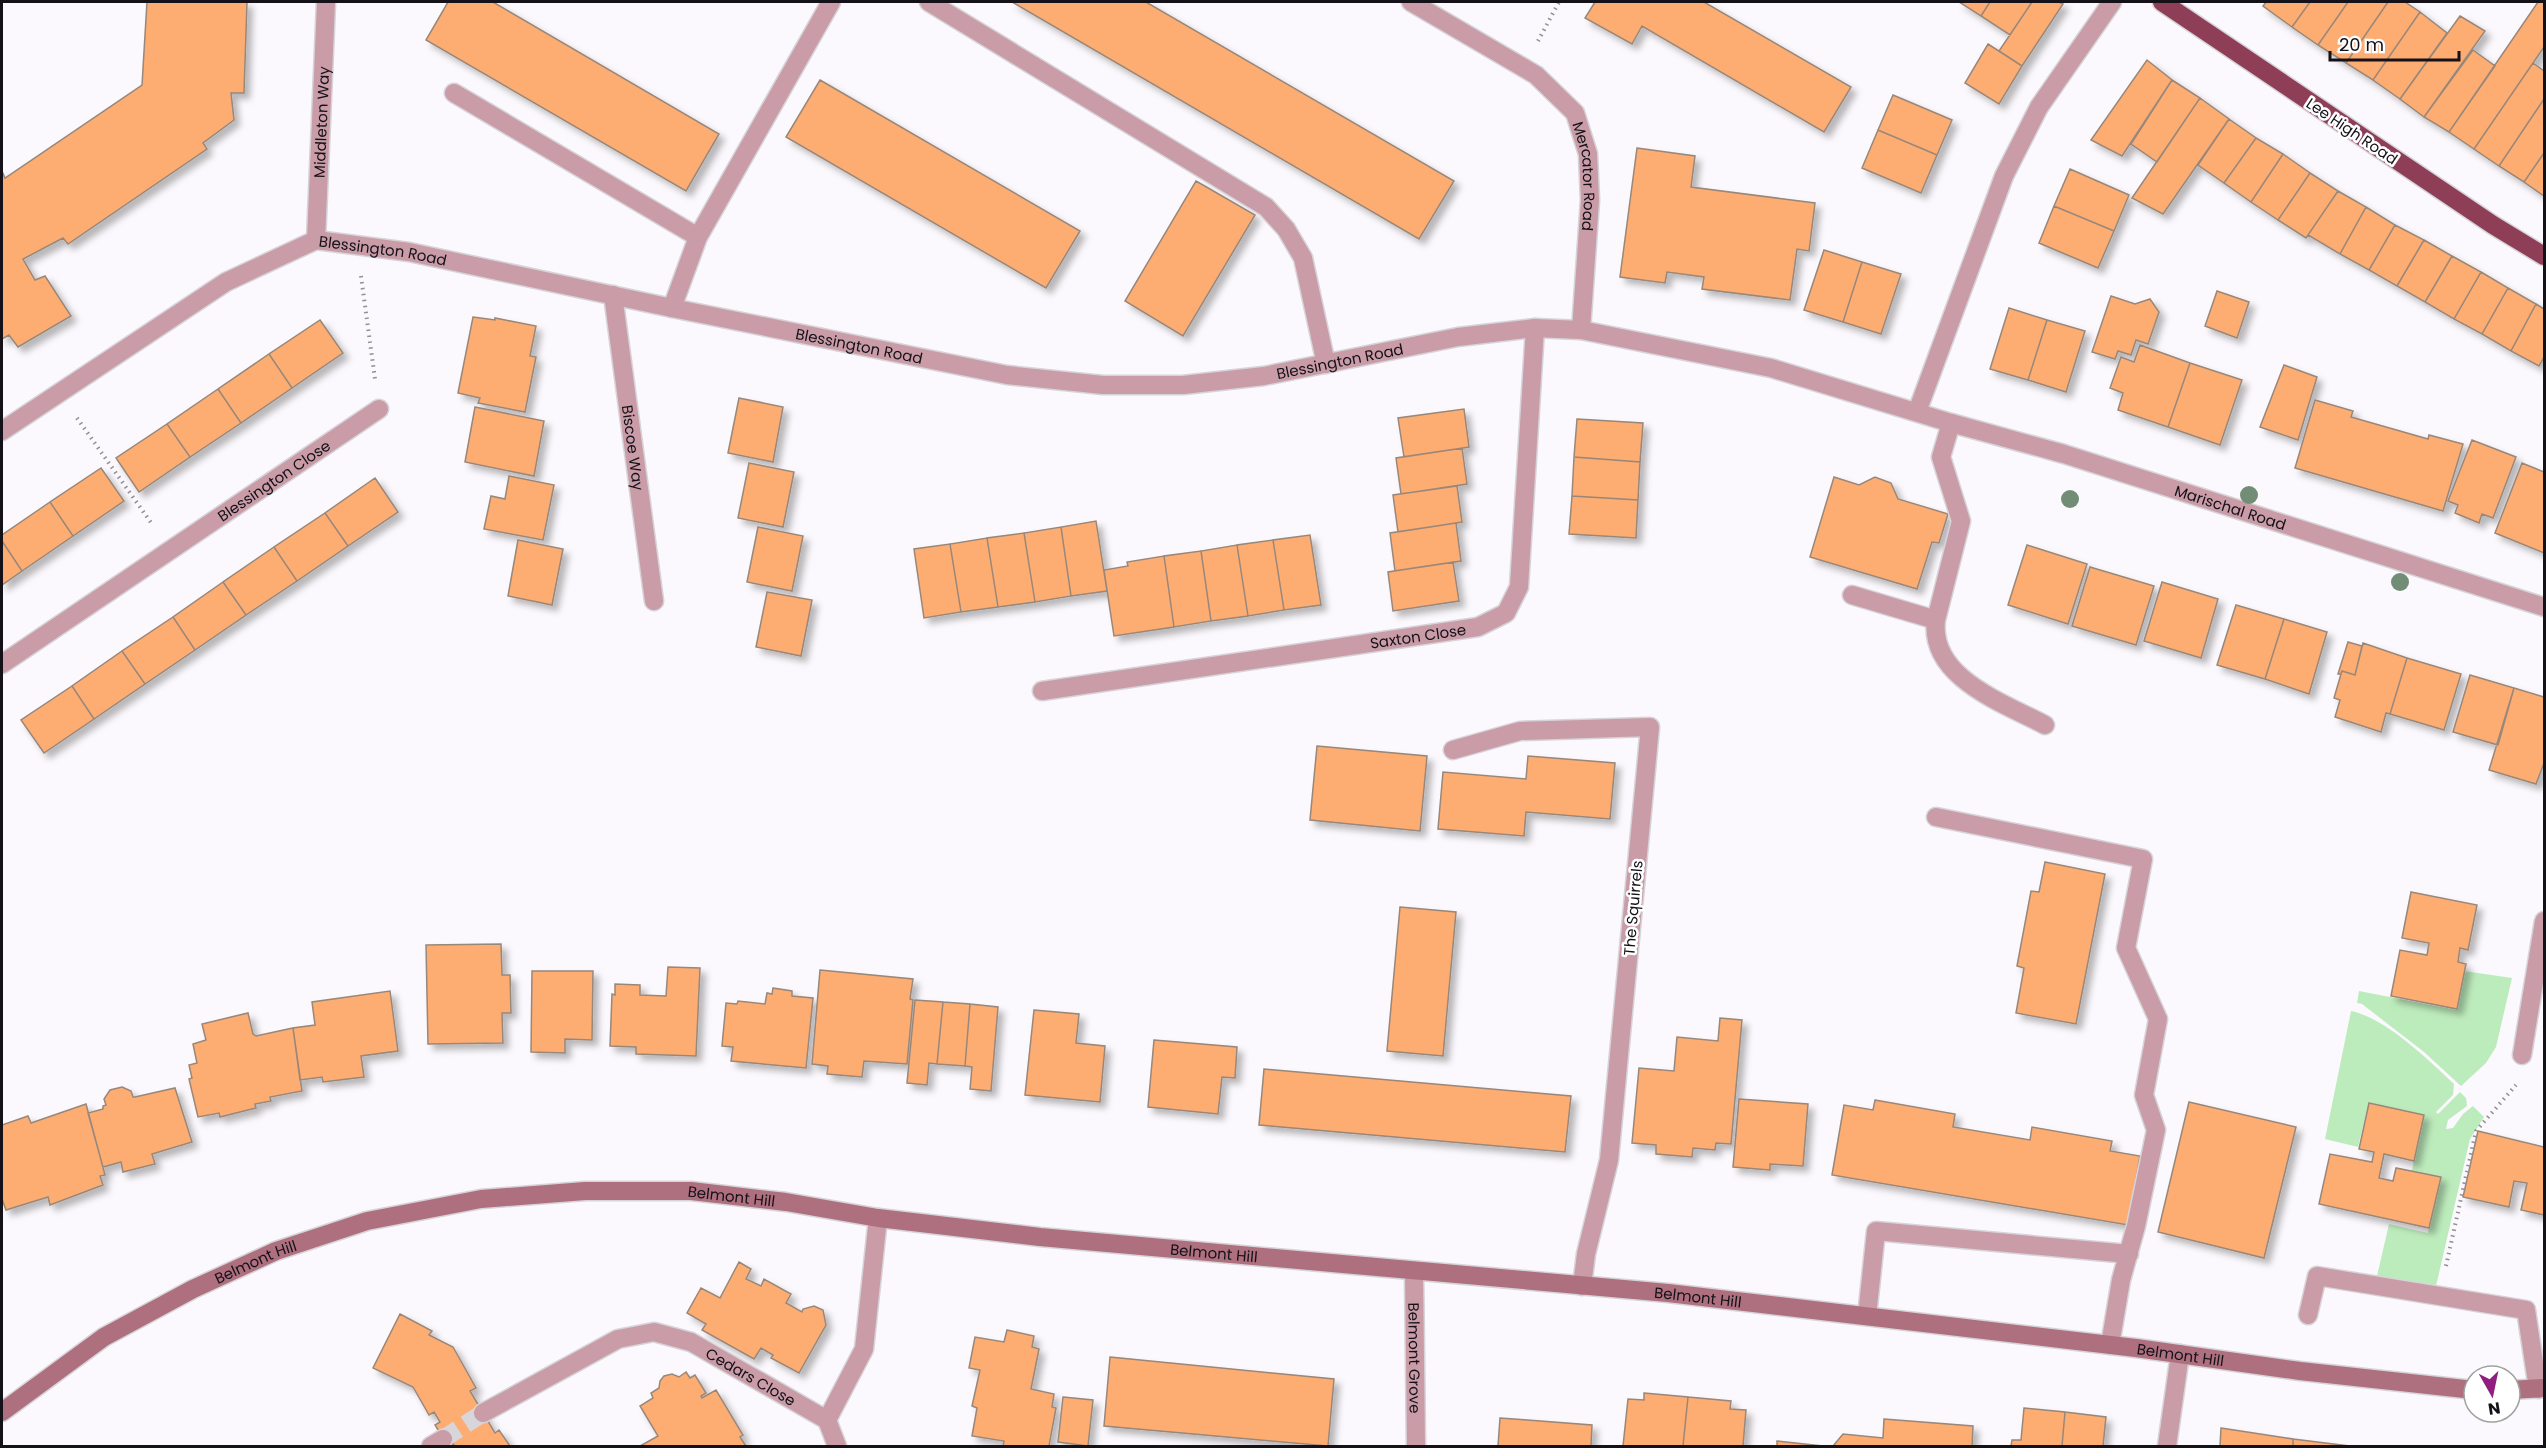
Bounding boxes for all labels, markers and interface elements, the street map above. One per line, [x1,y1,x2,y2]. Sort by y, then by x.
scale bar [2330,24,2459,62]
text: 20 m [2339,32,2384,57]
street label: Middleton Way [308,65,334,178]
street label: Lee High Road [2302,93,2402,169]
street label: Mercator Road [1568,119,1601,232]
street label: Blessington Road [318,230,449,270]
street label: Blessington Road [794,323,925,368]
street label: Blessington Road [1274,338,1405,384]
street label: Biscoe Way [617,404,650,492]
street label: Blessington Close [213,435,334,526]
street label: Marischal Road [2172,479,2289,535]
street label: Saxton Close [1369,618,1467,653]
street label: The Squirrels [1618,859,1648,956]
street label: Belmont Hill [687,1180,776,1211]
street label: Belmont Hill [211,1234,299,1288]
street label: Belmont Hill [1169,1238,1259,1267]
street label: Belmont Hill [1653,1281,1743,1312]
street label: Belmont Grove [1404,1302,1426,1414]
street label: Belmont Hill [2136,1338,2225,1371]
street label: Cedars Close [702,1342,800,1411]
north arrow [2462,1364,2522,1424]
text: N [2487,1396,2502,1421]

